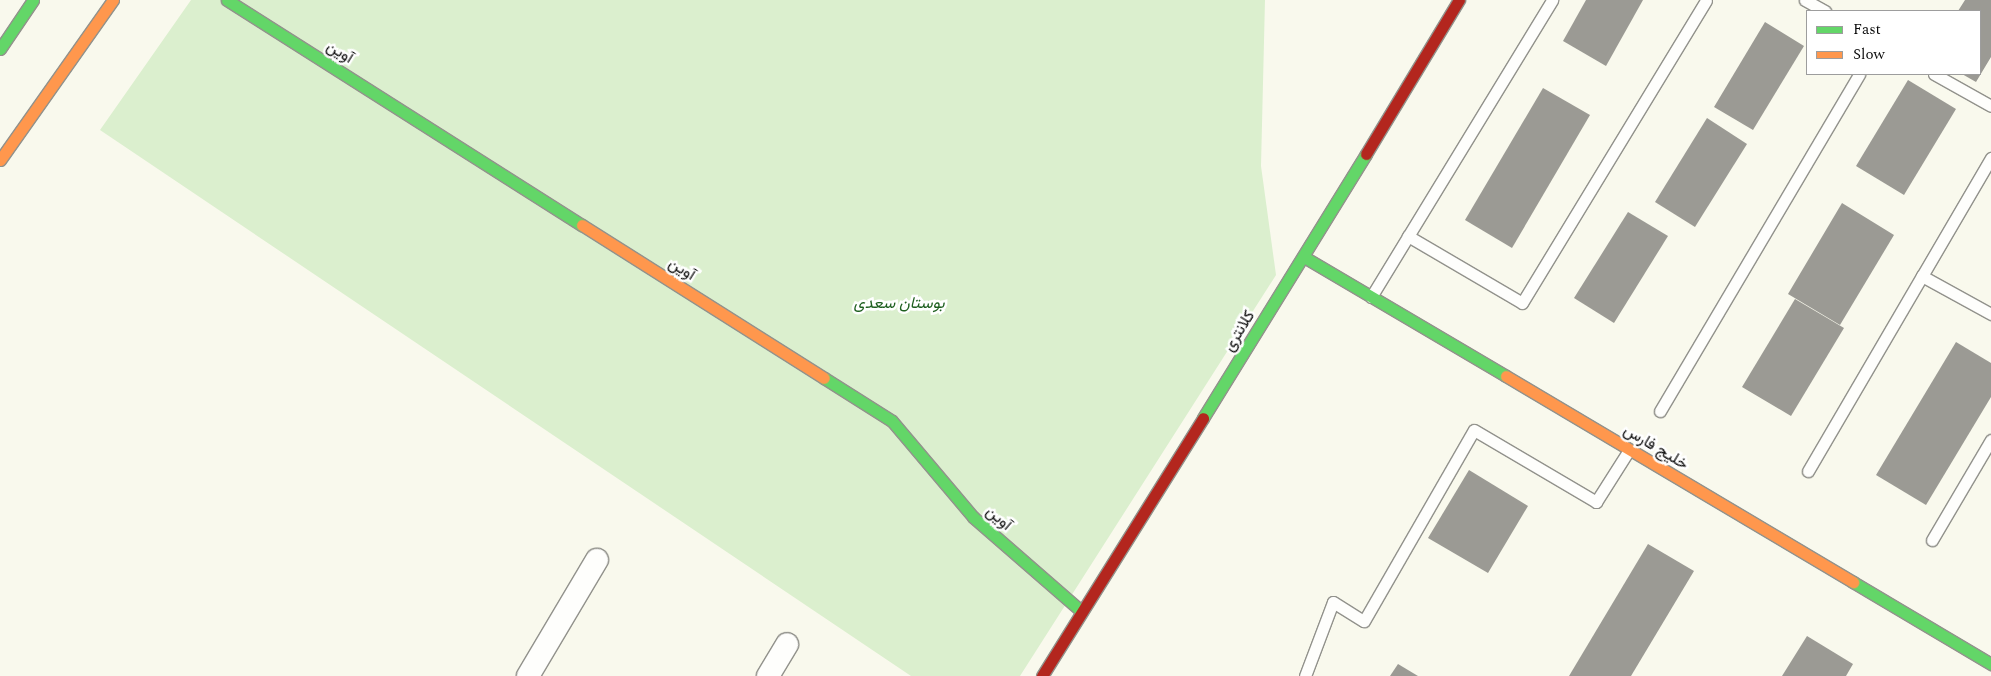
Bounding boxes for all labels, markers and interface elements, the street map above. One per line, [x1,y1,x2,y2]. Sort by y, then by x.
legend [1806,10,1981,75]
text: Fast [1853,18,1881,41]
street label: آوین [323,36,357,68]
text: Slow [1853,43,1885,66]
street label: آوین [665,253,699,285]
park label: بوستان سعدی [854,293,944,313]
street label: کلانتری [1219,307,1259,355]
street label: خلیج فارس [1620,420,1692,474]
street label: آوین [982,502,1016,534]

